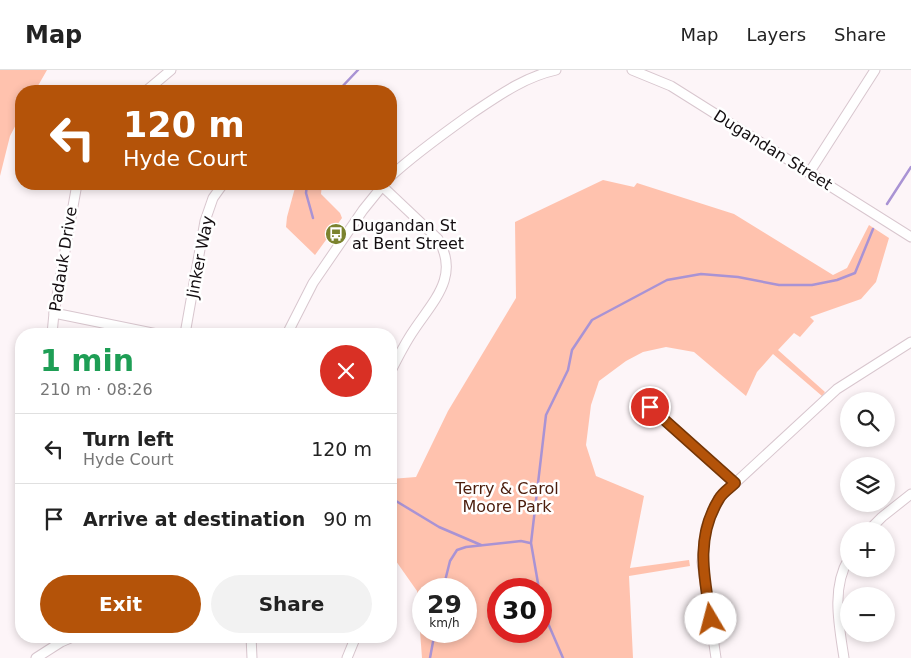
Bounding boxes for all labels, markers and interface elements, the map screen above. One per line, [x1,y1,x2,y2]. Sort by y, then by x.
text: Map [25,21,82,49]
text: Map [680,24,718,45]
text: Layers [746,24,806,45]
text: Share [834,24,886,45]
icon: left [40,105,105,170]
text: 120 m [123,105,245,145]
street label: Dugandan Street [710,106,836,194]
text: Hyde Court [123,146,248,171]
street label: Padauk Drive [45,205,81,313]
street label: Jinker Way [183,214,217,301]
place label: Dugandan St at Bent Street [352,216,464,253]
bus stop icon: Dugandan St at Bent Street [324,222,348,246]
text: 1 min [40,343,134,378]
button: close [320,345,372,397]
text: 210 m · 08:26 [40,380,153,399]
pin [629,386,671,428]
map controls [840,392,895,642]
button: search [840,392,895,447]
icon: arrive [636,393,664,421]
text: Turn left [83,428,174,450]
icon: left [40,435,68,463]
text: 120 m [311,438,372,460]
text: Hyde Court [83,450,174,469]
button: layers [840,457,895,512]
park label: Terry & Carol Moore Park [454,479,559,516]
icon: arrive [40,505,68,533]
text: Arrive at destination [83,508,305,530]
text: 90 m [323,508,372,530]
button: + [840,522,895,577]
button: Exit [40,575,201,633]
button: Share [211,575,372,633]
speed limit sign: 30 [487,578,552,643]
button: − [840,587,895,642]
text: 29 [427,590,462,619]
position arrow [684,592,736,644]
text: km/h [429,616,460,630]

